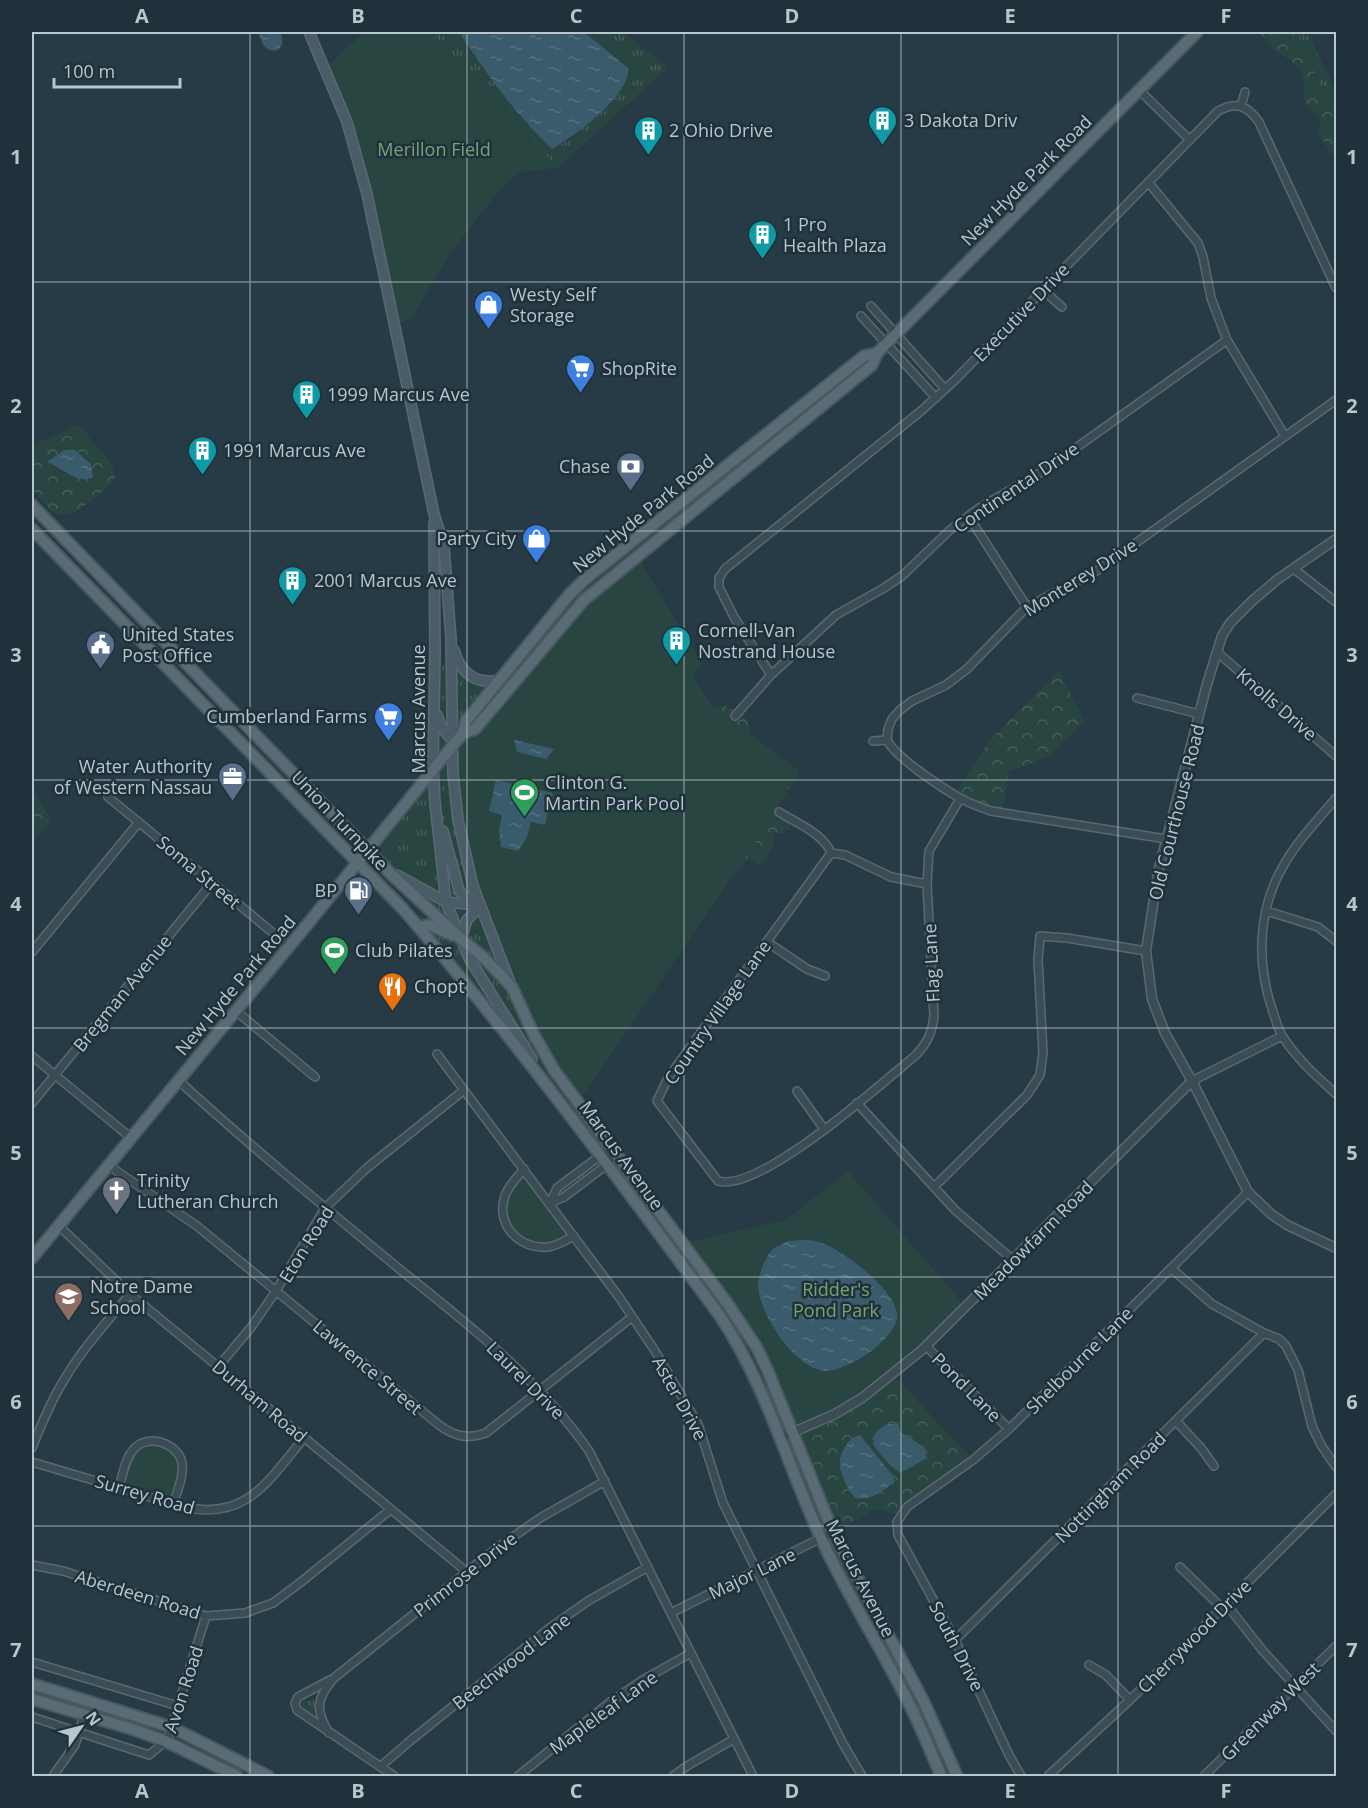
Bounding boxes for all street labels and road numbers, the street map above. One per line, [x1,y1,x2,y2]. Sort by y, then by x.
street label: New Hyde Park Road [955,109,1097,251]
street label: Executive Drive [968,258,1074,366]
street label: Continental Drive [949,436,1083,538]
street label: New Hyde Park Road [567,448,719,578]
street label: Monterey Drive [1019,532,1141,622]
street label: Marcus Avenue [406,644,430,774]
street label: Knolls Drive [1232,662,1322,746]
street label: Old Courthouse Road [1143,722,1209,902]
street label: Union Turnpike [286,765,394,875]
street label: Soma Street [152,830,246,914]
street label: New Hyde Park Road [169,910,301,1060]
street label: Flag Lane [917,923,945,1003]
street label: Bregman Avenue [67,930,177,1056]
street label: Country Village Lane [658,935,776,1089]
street label: Marcus Avenue [574,1096,670,1214]
street label: Meadowfarm Road [968,1175,1098,1305]
street label: Eton Road [273,1201,339,1287]
street label: Shelbourne Lane [1020,1301,1138,1419]
street label: Lawrence Street [308,1314,428,1420]
street label: Laurel Drive [482,1336,570,1424]
street label: Pond Lane [927,1347,1007,1427]
street label: Aster Drive [647,1352,713,1444]
street label: Durham Road [208,1354,312,1448]
street label: Nottingham Road [1049,1426,1171,1548]
street label: Surrey Road [92,1468,198,1520]
street label: Marcus Avenue [821,1515,901,1641]
street label: Primrose Drive [408,1526,522,1622]
street label: Major Lane [704,1542,800,1604]
street label: Aberdeen Road [72,1564,204,1624]
street label: Cherrywood Drive [1132,1574,1256,1698]
street label: South Drive [924,1597,990,1695]
street label: Beechwood Lane [447,1607,575,1715]
street label: Avon Road [158,1643,208,1735]
street label: Greenway West [1215,1656,1325,1766]
street label: Mapleleaf Lane [544,1665,662,1759]

